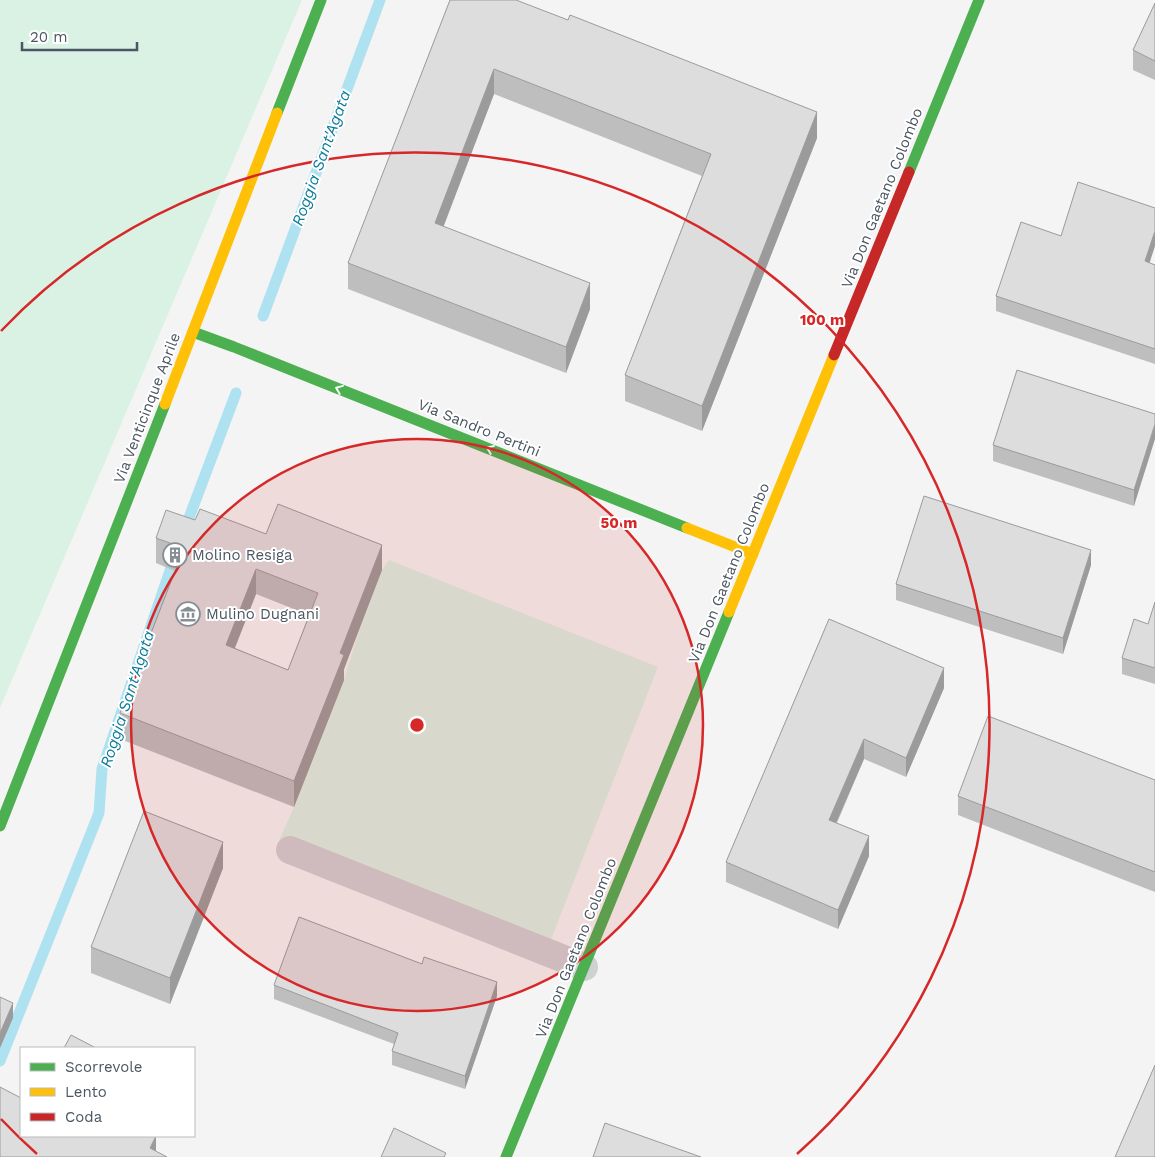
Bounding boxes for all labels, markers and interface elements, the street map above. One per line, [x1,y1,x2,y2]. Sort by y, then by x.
scale bar [22,20,138,52]
text: 20 m [30,28,68,46]
water label: Roggia Sant'Agata [288,88,354,228]
street label: Via Don Gaetano Colombo [838,105,926,291]
text: 100 m [800,311,844,329]
street label: Via Venticinque Aprile [110,330,184,486]
one-way arrow [335,385,344,395]
street label: Via Sandro Pertini [415,395,543,461]
one-way arrow [486,445,495,455]
street label: Via Don Gaetano Colombo [685,480,773,666]
text: 50 m [601,514,637,532]
building icon: Molino Resiga [162,542,188,568]
place label: Molino Resiga [192,546,293,564]
museum icon: Mulino Dugnani [175,601,201,627]
place label: Mulino Dugnani [206,605,319,623]
water label: Roggia Sant'Agata [96,628,158,770]
centre of rings [408,716,426,734]
street label: Via Don Gaetano Colombo [532,855,620,1041]
legend [20,1047,195,1137]
text: Scorrevole [65,1058,143,1076]
text: Lento [65,1083,107,1101]
text: Coda [65,1108,103,1126]

